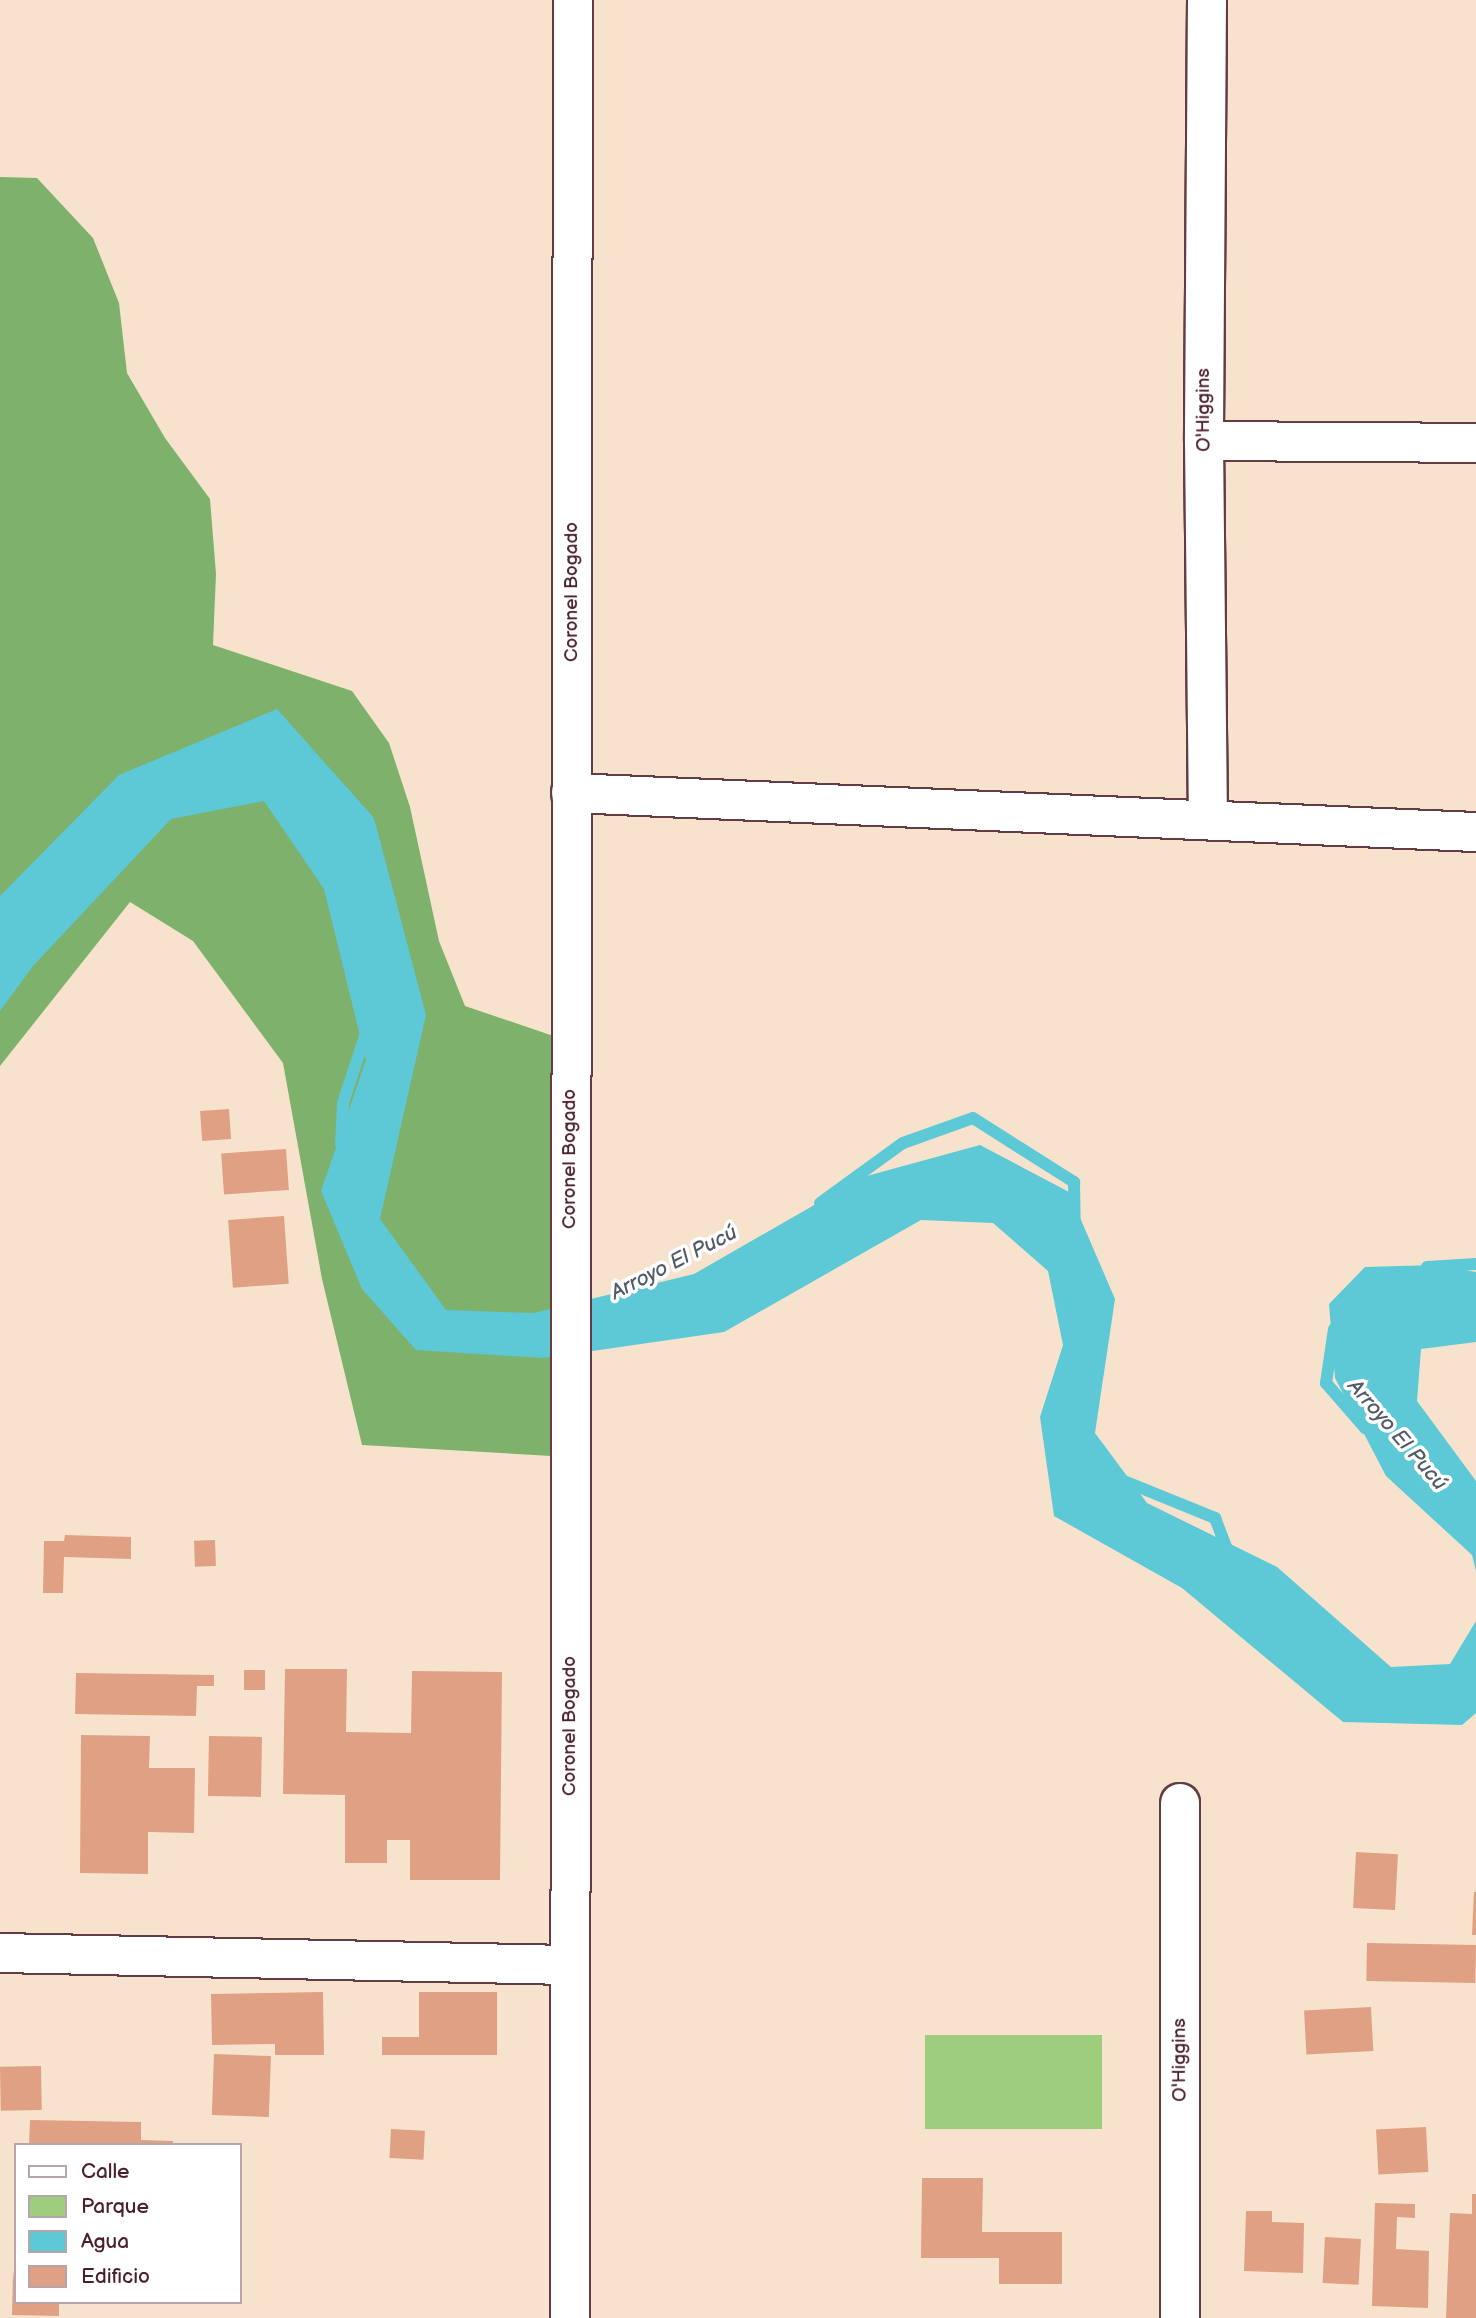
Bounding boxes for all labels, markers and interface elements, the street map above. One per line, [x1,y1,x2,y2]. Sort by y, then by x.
street label: O'Higgins [1193,368,1215,452]
street label: Coronel Bogado [561,522,583,662]
street label: Coronel Bogado [559,1089,581,1229]
water label: Arroyo El Pucú [606,1220,742,1306]
water label: Arroyo El Pucú [1342,1374,1452,1496]
street label: Coronel Bogado [559,1656,581,1796]
street label: O'Higgins [1169,2018,1191,2102]
legend [14,2143,242,2304]
text: Calle [81,2159,130,2184]
text: Parque [81,2194,149,2219]
text: Agua [81,2229,129,2254]
text: Edificio [81,2264,150,2289]

